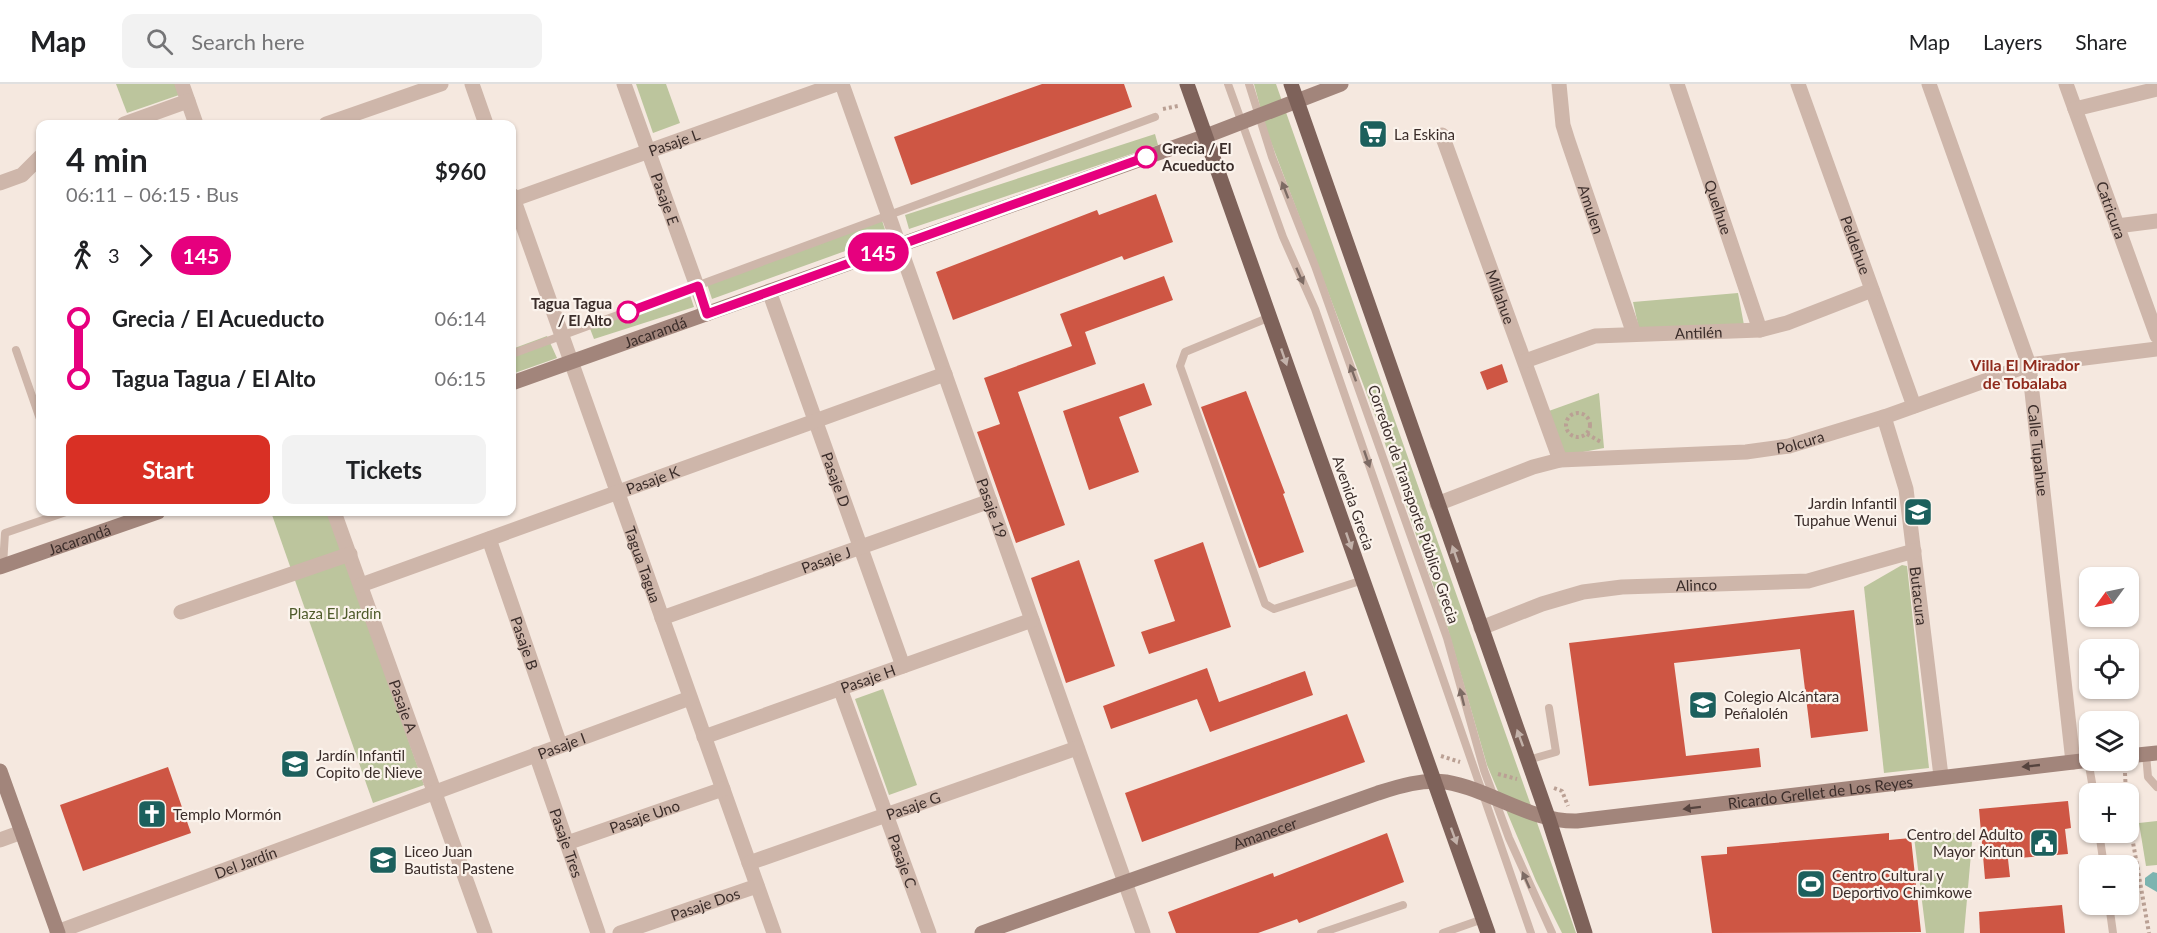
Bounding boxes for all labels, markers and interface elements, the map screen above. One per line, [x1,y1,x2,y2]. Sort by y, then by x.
search box [122,14,542,68]
text: Map [30,24,86,58]
icon: search [143,25,176,58]
text: Search here [191,28,305,55]
text: Map [1909,29,1950,54]
text: Layers [1983,29,2042,54]
text: Share [2075,29,2127,54]
supermarket icon: La Eskina [1357,118,1389,150]
street label: Pasaje L [646,125,702,160]
place label: La Eskina [1394,125,1455,143]
text: 4 min [66,139,148,179]
place label: Grecia / El Acueducto [1161,139,1235,174]
marker: Grecia / El Acueducto [1135,146,1157,168]
text: $960 [435,158,486,185]
street label: Pasaje E [648,170,683,227]
street label: Quelhue [1701,178,1736,237]
street label: Catricura [2093,179,2130,241]
one-way arrow [1279,181,1289,199]
text: 06:11 – 06:15 · Bus [66,182,239,206]
street label: Amulen [1575,182,1608,236]
street label: Peldehue [1837,213,1875,277]
line badge: 145 [844,232,912,272]
icon: walk [66,239,99,272]
icon: forward [129,239,162,272]
text: 145 [860,240,896,265]
text: 3 [108,243,120,267]
text: 145 [183,243,219,268]
street label: Millahue [1483,267,1519,326]
one-way arrow [1296,268,1305,285]
place label: Tagua Tagua / El Alto [531,294,612,329]
marker: Tagua Tagua / El Alto [617,301,639,323]
text: Grecia / El Acueducto [112,305,324,332]
text: 06:14 [435,306,486,330]
street label: Jacarandá [621,313,689,351]
street label: Antilén [1675,322,1723,342]
one-way arrow [1279,348,1289,366]
district label: Villa El Mirador de Tobalaba [1969,355,2080,392]
one-way arrow [1348,363,1358,381]
text: Tagua Tagua / El Alto [112,365,316,392]
text: 06:15 [435,366,486,390]
street label: Corredor de Transporte Público Grecia [1365,382,1463,626]
street label: Calle Tupahue [2024,403,2052,497]
street label: Polcura [1775,427,1826,457]
button: Start [66,435,270,504]
button: Tickets [282,435,486,504]
street label: Pasaje D [818,449,854,509]
one-way arrow [1362,450,1372,468]
street label: Avenida Grecia [1329,453,1379,553]
street label: Pasaje K [623,462,682,498]
street label: Pasaje 19 [973,475,1011,541]
place label: Jardin Infantil Tupahue Wenui [1794,494,1897,529]
school or university icon: Jardin Infantil Tupahue Wenui [1902,496,1934,528]
street label: Jacarandá [46,520,113,559]
street label: Tagua Tagua [621,524,665,605]
one-way arrow [1344,532,1354,550]
street label: Pasaje J [799,542,853,577]
one-way arrow [1449,545,1459,563]
street label: Butacura [1907,565,1932,626]
north arrow [2079,567,2139,627]
map controls [2079,567,2139,915]
street label: Alinco [1675,575,1717,594]
park label: Plaza El Jardín [289,604,381,622]
street label: Pasaje B [507,614,542,672]
button: locate [2079,639,2139,699]
street label: Pasaje H [838,660,898,697]
street label: Pasaje A [386,677,422,736]
one-way arrow [1457,687,1466,705]
place label: Colegio Alcántara Peñalolén [1724,687,1839,722]
school or university icon: Colegio Alcántara Peñalolén [1687,689,1719,721]
button: layers [2079,711,2139,771]
street label: Pasaje I [535,728,588,763]
one-way arrow [1514,729,1524,747]
place label: Jardín Infantil Copito de Nieve [316,746,422,781]
school or university icon: Jardín Infantil Copito de Nieve [279,748,311,780]
one-way arrow [2022,761,2041,771]
street label: Ricardo Grellet de Los Reyes [1727,772,1914,812]
button: + [2079,783,2139,843]
street label: Pasaje G [884,788,943,823]
street label: Pasaje Uno [607,796,682,837]
church icon: Templo Mormón [136,798,168,830]
one-way arrow [1682,803,1701,813]
place label: Templo Mormón [173,805,281,823]
street label: Pasaje Tres [546,806,587,880]
street label: Amanecer [1230,813,1300,853]
place label: Centro del Adulto Mayor Kintun [1907,825,2023,860]
one-way arrow [1449,827,1459,845]
public building icon: Centro del Adulto Mayor Kintun [2028,827,2060,859]
street label: Pasaje C [885,832,921,890]
place label: Liceo Juan Bautista Pastene [404,842,514,877]
street label: Del Jardín [212,843,279,882]
school or university icon: Liceo Juan Bautista Pastene [367,844,399,876]
button: − [2079,855,2139,915]
place label: Centro Cultural y Deportivo Chimkowe [1832,866,1972,901]
sports icon: Centro Cultural y Deportivo Chimkowe [1795,868,1827,900]
one-way arrow [1522,872,1531,889]
street label: Pasaje Dos [668,884,742,924]

